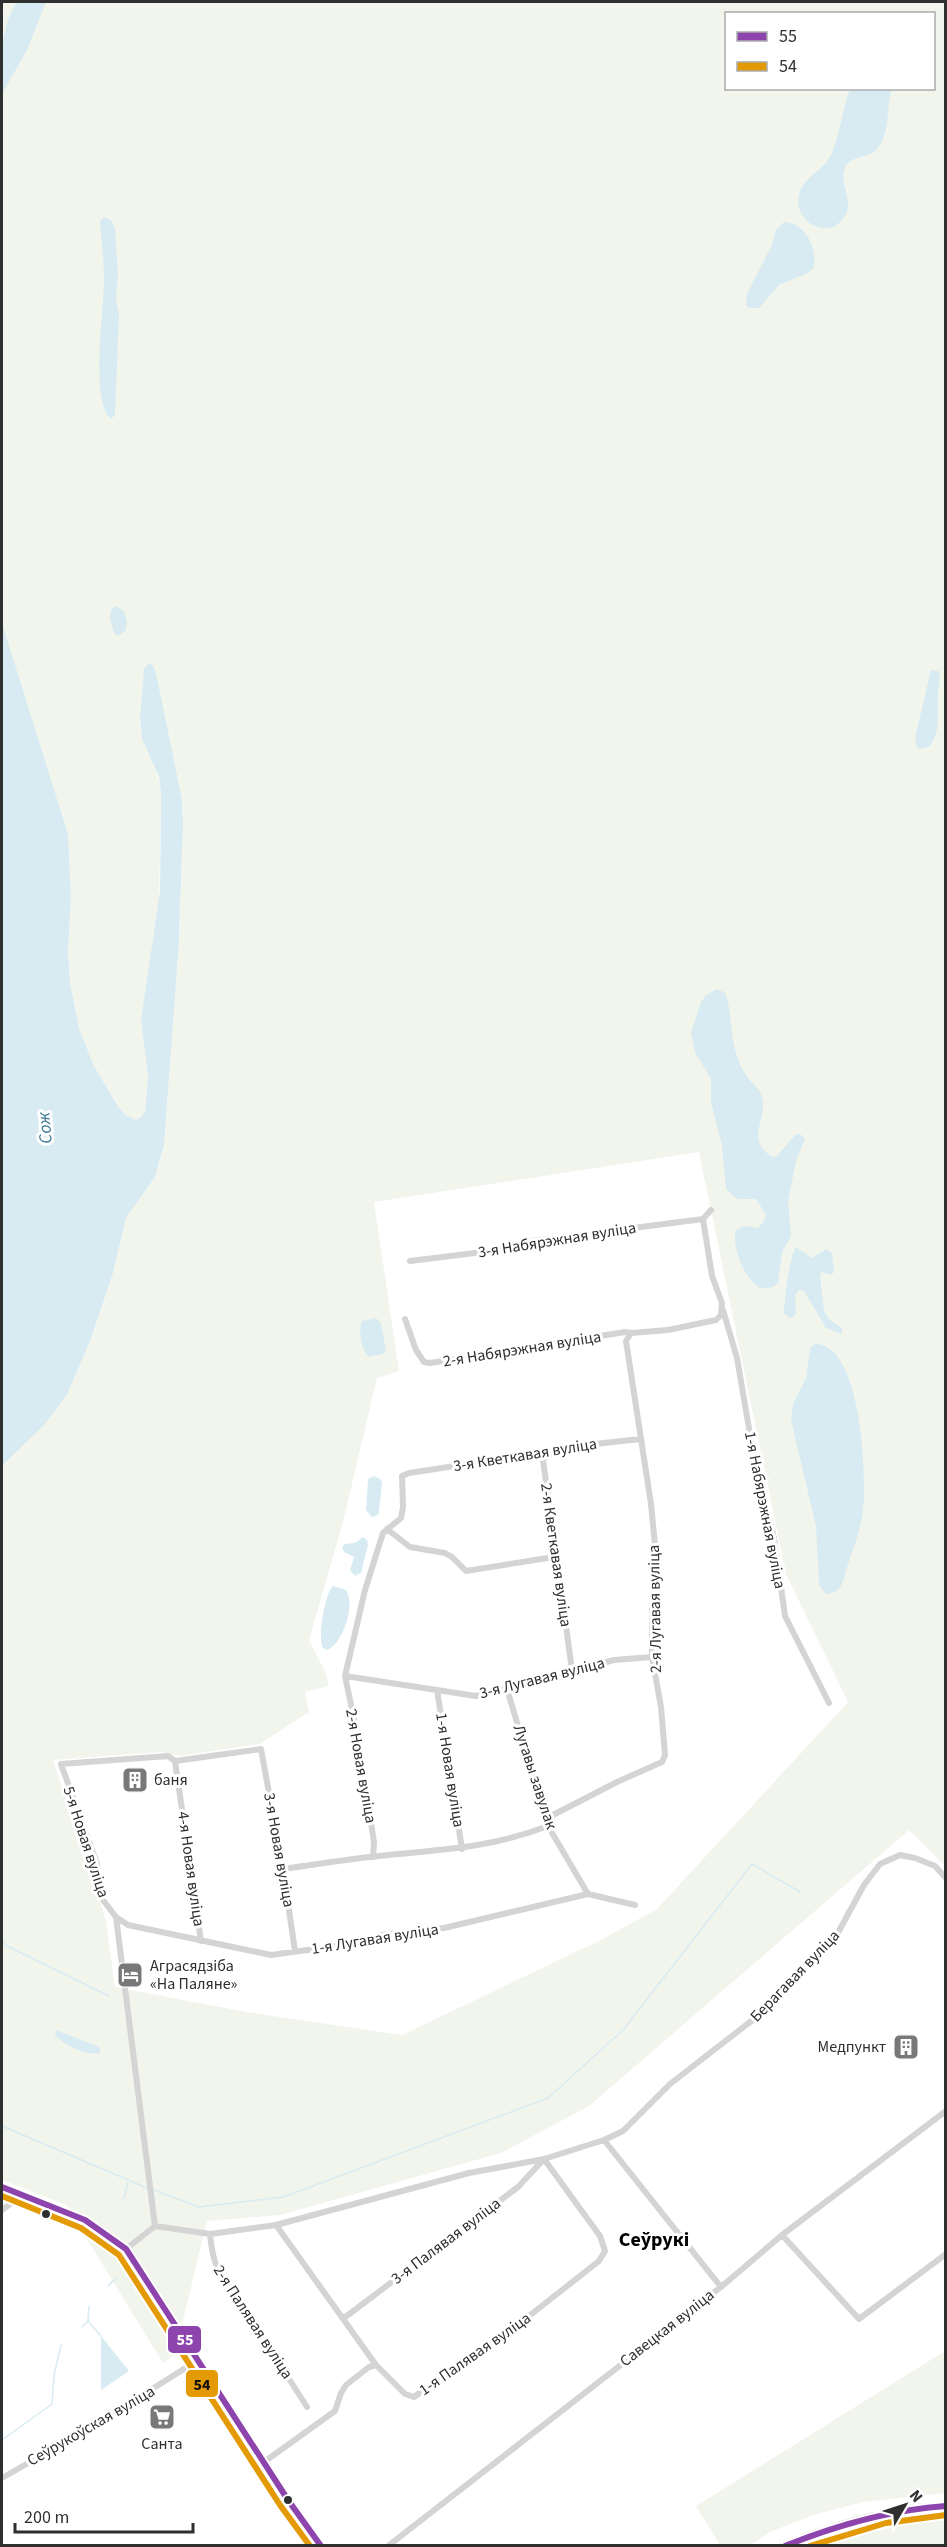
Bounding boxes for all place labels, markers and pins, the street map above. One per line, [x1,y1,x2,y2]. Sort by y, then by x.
building icon: баня [120,1765,150,1795]
place label: баня [154,1769,188,1791]
place label: Аграсядзіба «На Паляне» [150,1955,238,1995]
hotel icon: Аграсядзіба «На Паляне» [115,1960,145,1990]
building icon: Медпункт [891,2032,921,2062]
place label: Медпункт [818,2036,886,2058]
unlabelled marker [40,2208,52,2220]
supermarket icon: Санта [147,2402,177,2432]
place label: Санта [141,2433,183,2455]
unlabelled marker [282,2494,294,2506]

